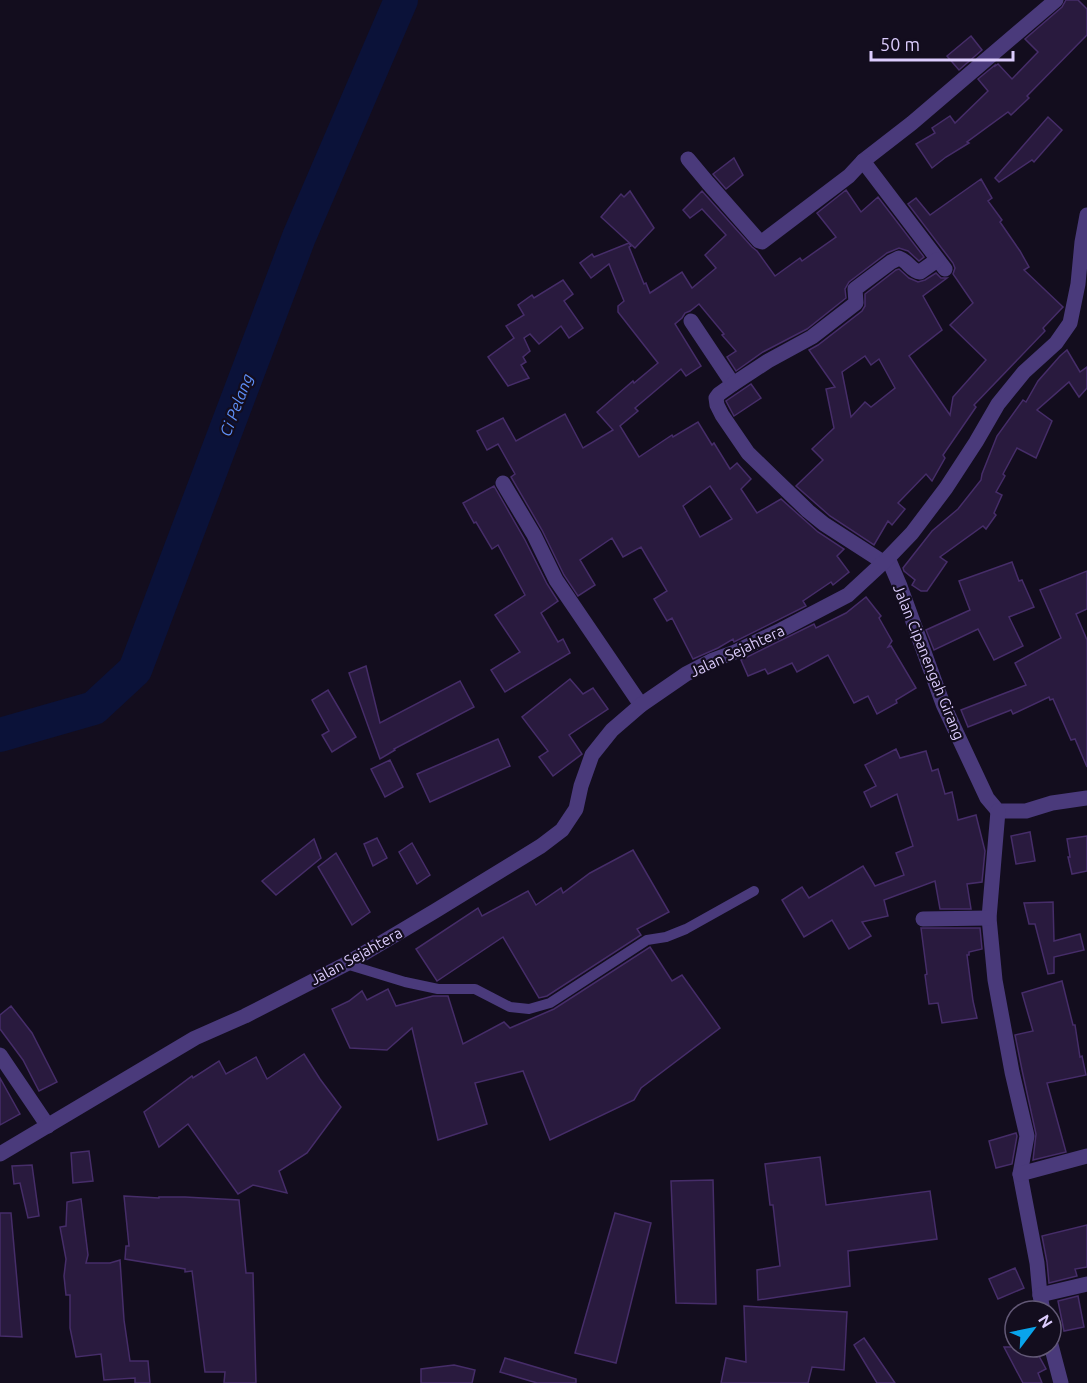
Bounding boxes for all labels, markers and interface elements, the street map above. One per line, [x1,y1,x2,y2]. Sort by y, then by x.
scale bar [871,24,1014,62]
text: 50 m [880,34,920,54]
water label: Ci Pelang [216,371,256,439]
street label: Jalan Cipanengah Girang [890,582,968,742]
street label: Jalan Sejahtera [687,622,787,680]
street label: Jalan Sejahtera [307,924,405,988]
north arrow [1003,1299,1063,1359]
text: N [1035,1311,1057,1331]

